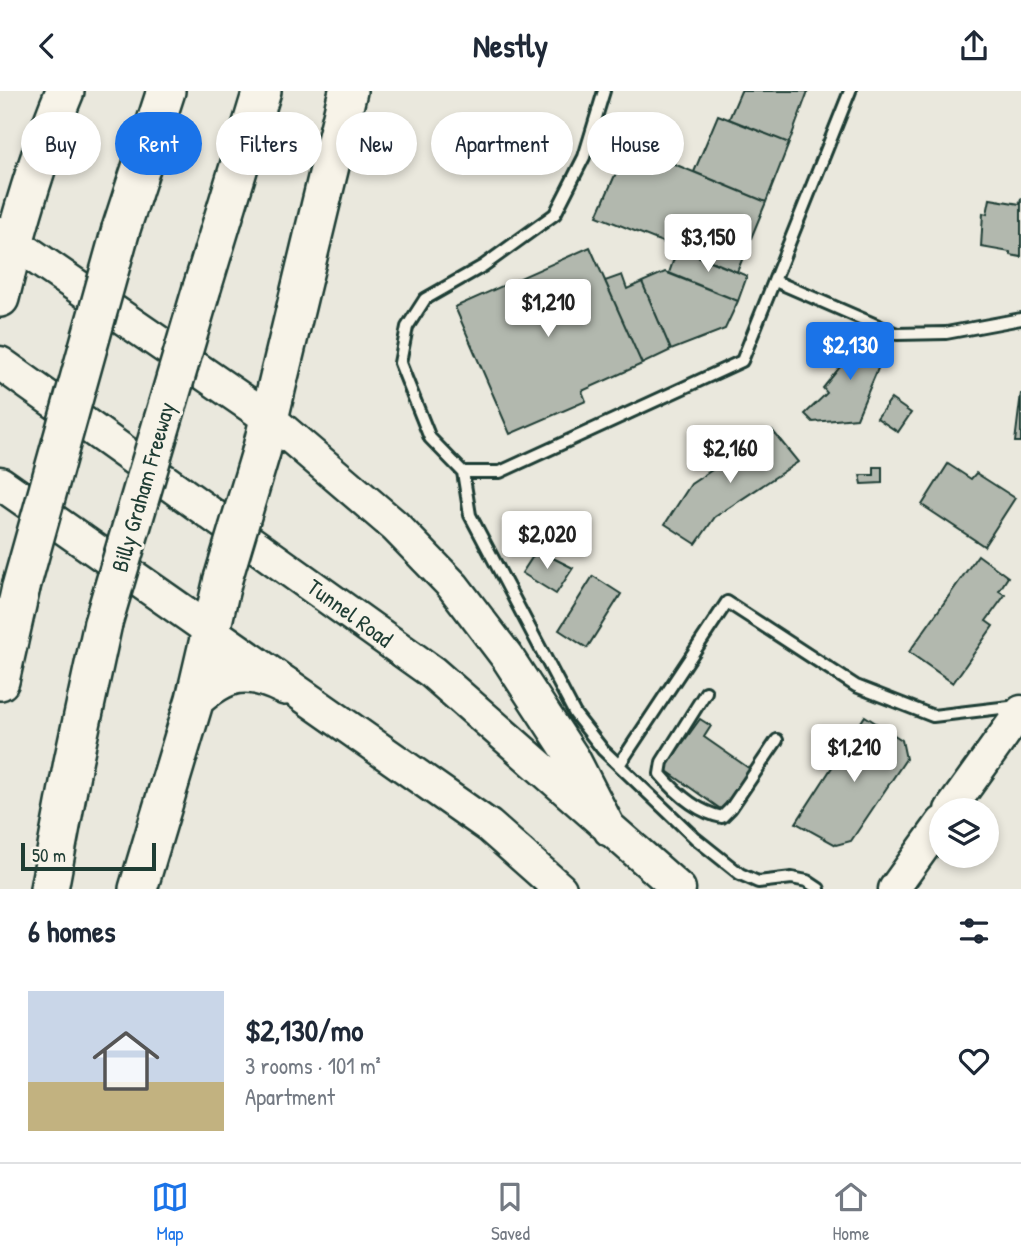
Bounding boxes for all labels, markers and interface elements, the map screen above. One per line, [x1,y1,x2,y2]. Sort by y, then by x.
text: Nestly [473,24,548,67]
icon: back [28,27,66,65]
icon: share [955,27,993,65]
chip: Buy [21,112,101,175]
chip: Rent [115,112,202,175]
chip: Filters [216,112,322,175]
chip: New [336,112,417,175]
chip: Apartment [431,112,573,175]
chip: House [587,112,684,175]
pin: $3,150 [651,215,765,274]
text: $3,150 [681,221,736,252]
pin: $1,210 [491,279,605,339]
text: $1,210 [521,286,575,317]
pin: $2,130 [793,323,907,382]
text: $2,130 [822,329,878,360]
street label: Billy Graham Freeway [103,398,182,575]
pin: $2,160 [673,425,787,485]
text: $2,160 [703,432,757,463]
pin: $2,020 [490,511,604,571]
text: $2,020 [518,518,576,549]
street label: Tunnel Road [301,571,399,654]
pin: $1,210 [797,725,911,784]
text: $1,210 [827,731,881,762]
map controls [929,798,999,868]
button: layers [929,798,999,868]
scale bar [21,840,156,872]
text: 50 m [32,842,66,868]
text: 6 homes [28,911,115,951]
icon: filters [955,912,993,950]
text: $2,130/mo [245,1010,363,1050]
icon: home [84,1019,168,1103]
icon: heart [955,1042,993,1080]
text: 3 rooms · 101 m² [245,1050,381,1081]
text: Apartment [245,1081,335,1112]
tab: Map [151,1178,189,1246]
tab: Saved [491,1178,530,1246]
tab: Home [832,1178,870,1246]

